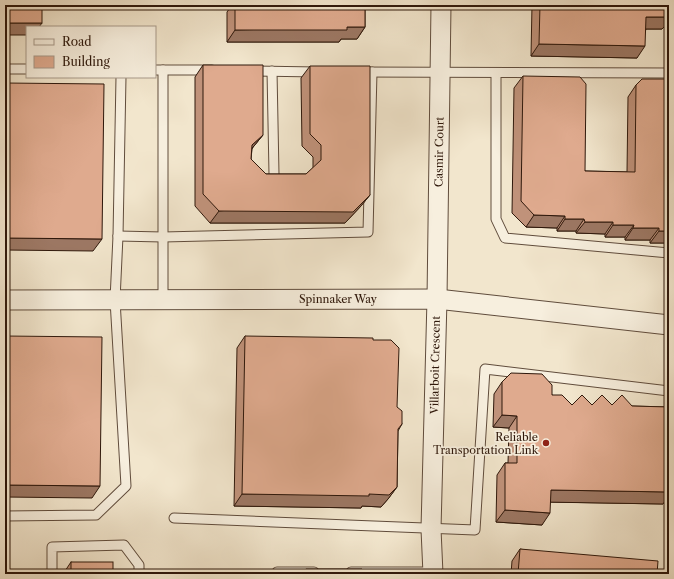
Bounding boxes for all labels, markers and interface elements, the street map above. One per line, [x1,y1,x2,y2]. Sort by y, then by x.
legend [26,26,156,78]
text: Road [62,34,92,49]
text: Building [62,54,110,69]
street label: Casmir Court [431,117,447,187]
street label: Spinnaker Way [299,292,378,306]
street label: Villarboit Crescent [427,316,443,415]
place label: Reliable Transportation Link [433,430,539,457]
marker: Reliable Transportation Link [541,438,551,448]

